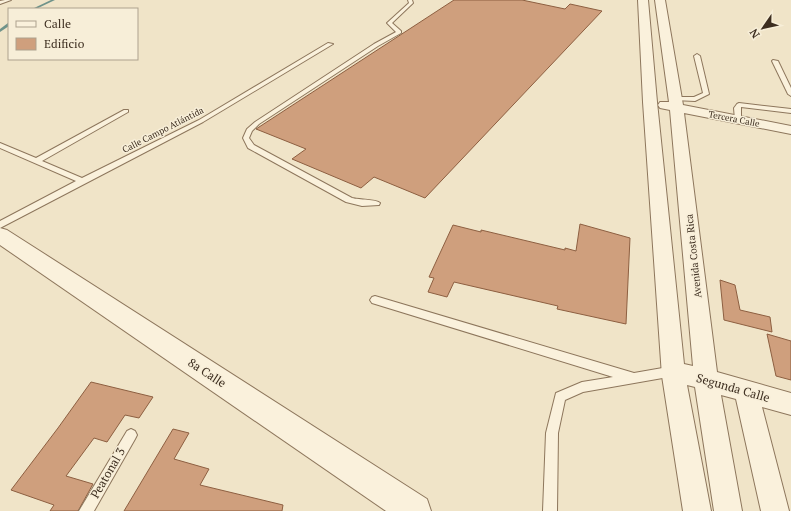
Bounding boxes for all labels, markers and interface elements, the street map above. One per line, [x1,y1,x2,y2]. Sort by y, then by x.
legend [8,8,138,60]
north arrow [743,8,783,48]
text: Calle [44,16,71,31]
text: N [746,26,763,41]
text: Edificio [44,36,85,51]
street label: Calle Campo Atlántida [120,104,206,156]
street label: Tercera Calle [707,108,761,130]
street label: Avenida Costa Rica [683,213,704,299]
street label: 8a Calle [185,355,229,390]
street label: Segunda Calle [695,370,771,405]
street label: Peatonal 3 [87,445,128,501]

